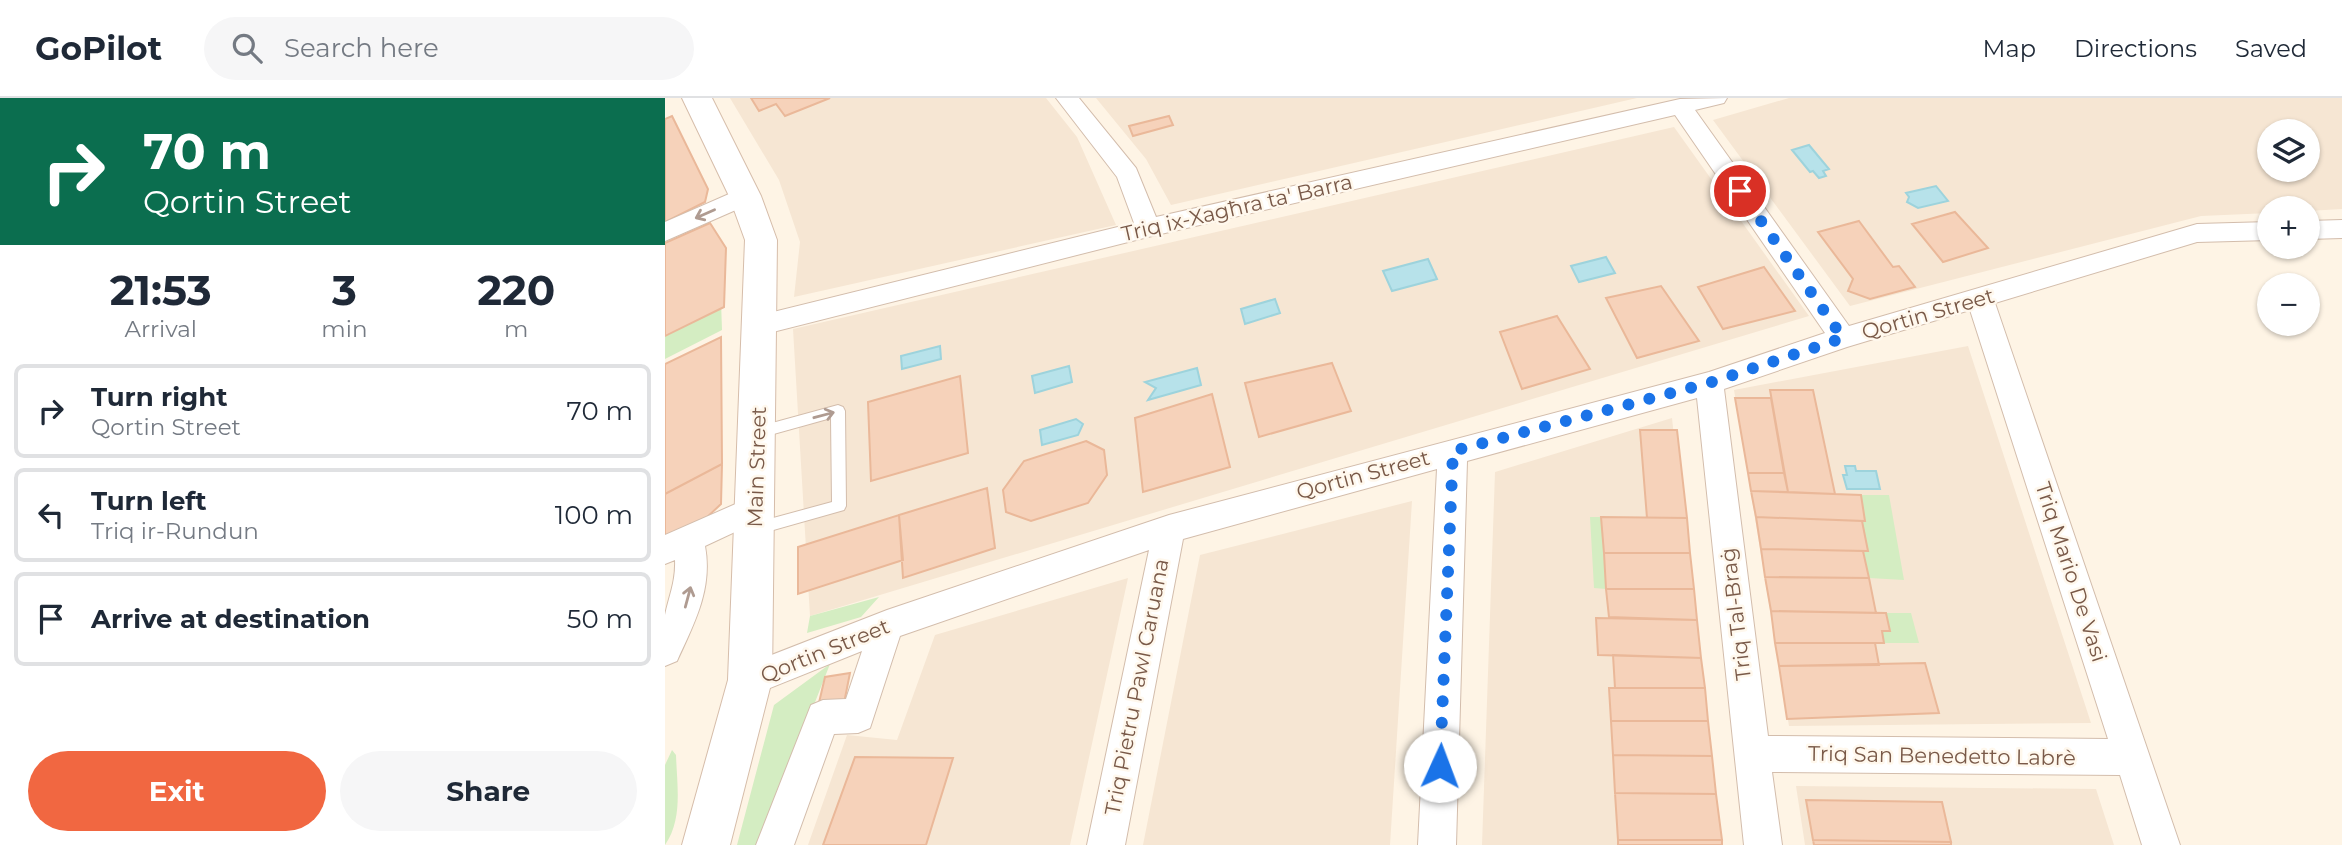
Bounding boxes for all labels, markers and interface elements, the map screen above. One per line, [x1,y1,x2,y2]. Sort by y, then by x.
search box [204,17,694,80]
text: GoPilot [35,28,162,68]
icon: search [228,29,266,67]
text: Search here [284,32,439,64]
text: Map [1983,34,2036,63]
text: Directions [2074,34,2197,63]
text: Saved [2235,34,2307,63]
map controls [2257,119,2320,336]
button: layers [2257,119,2320,182]
text: 70 m [143,122,271,181]
icon: right [28,126,119,217]
pin [1710,161,1770,221]
street label: Triq ix-Xagħra ta' Barra [1119,169,1355,246]
icon: arrive [1721,172,1759,210]
text: Qortin Street [143,182,352,221]
button: + [2257,196,2320,259]
one-way arrow [695,208,716,221]
text: 21:53 [110,264,212,316]
text: 3 [332,264,357,316]
text: 220 [477,264,555,316]
button: − [2257,273,2320,336]
street label: Qortin Street [1859,283,1997,344]
text: Arrival [124,315,197,343]
text: min [321,315,367,343]
text: m [504,315,528,343]
text: Turn right [91,381,227,413]
icon: right [32,392,70,430]
text: 70 m [567,395,633,427]
street label: Main Street [742,406,771,528]
one-way arrow [812,408,835,421]
text: Qortin Street [91,413,241,441]
street label: Qortin Street [1294,445,1432,504]
street label: Triq Mario De Vasi [2031,479,2112,665]
text: Turn left [91,485,207,517]
icon: left [32,496,70,534]
text: 100 m [555,499,633,531]
text: Triq ir-Rundun [91,517,259,545]
street label: Triq Tal-Braġ [1715,546,1756,682]
street label: Triq Pietru Pawl Caruana [1099,557,1174,817]
one-way arrow [682,586,695,609]
icon: arrive [32,600,70,638]
text: Arrive at destination [91,603,370,635]
text: 50 m [567,603,633,635]
street label: Qortin Street [757,613,893,688]
position arrow [1403,729,1477,803]
street label: Triq San Benedetto Labrè [1808,741,2076,770]
button: Exit [28,751,326,831]
button: Share [340,751,637,831]

